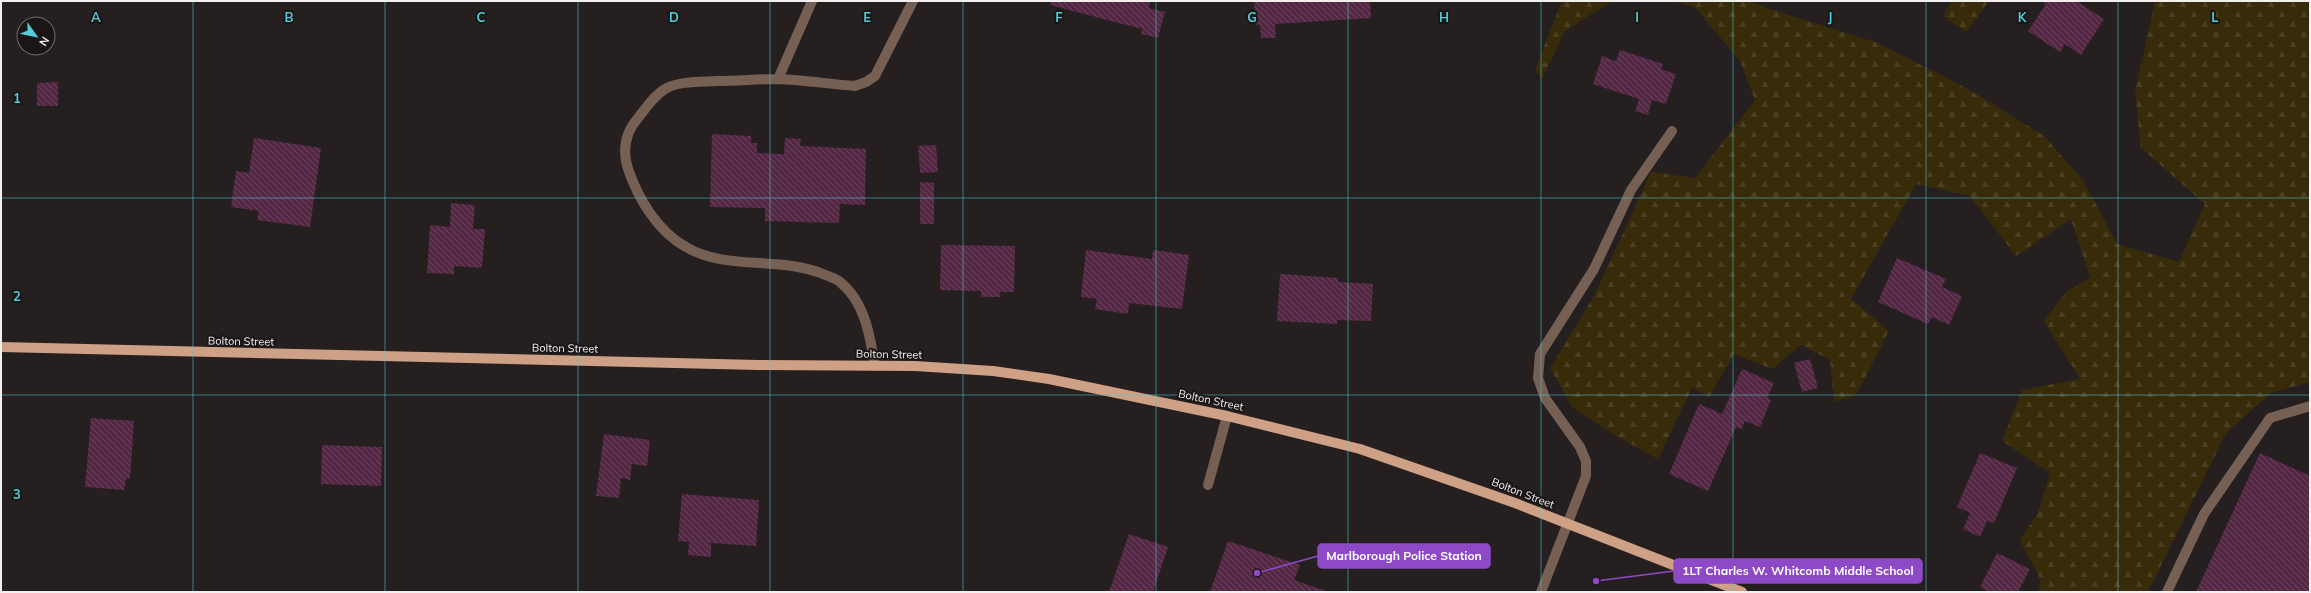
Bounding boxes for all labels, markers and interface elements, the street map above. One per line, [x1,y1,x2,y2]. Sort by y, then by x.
text: A [91,9,101,25]
text: B [285,9,294,25]
text: C [477,9,486,25]
text: D [669,9,679,25]
text: E [863,9,871,25]
text: F [1055,9,1063,25]
text: G [1247,9,1257,25]
text: H [1439,9,1449,25]
text: I [1635,9,1639,25]
text: J [1828,9,1832,25]
text: K [2018,9,2028,25]
text: L [2211,9,2219,25]
north arrow [16,16,56,56]
text: N [36,34,53,49]
text: 1 [13,90,21,106]
text: 2 [13,288,21,304]
street label: Bolton Street [208,333,274,349]
street label: Bolton Street [532,340,598,356]
street label: Bolton Street [856,346,922,362]
street label: Bolton Street [1177,386,1245,414]
street label: Bolton Street [1490,475,1557,511]
text: 3 [13,486,21,502]
callout: Marlborough Police Station [1318,544,1490,568]
text: Marlborough Police Station [1326,548,1482,563]
callout: 1LT Charles W. Whitcomb Middle School [1674,559,1922,583]
text: 1LT Charles W. Whitcomb Middle School [1682,563,1914,578]

